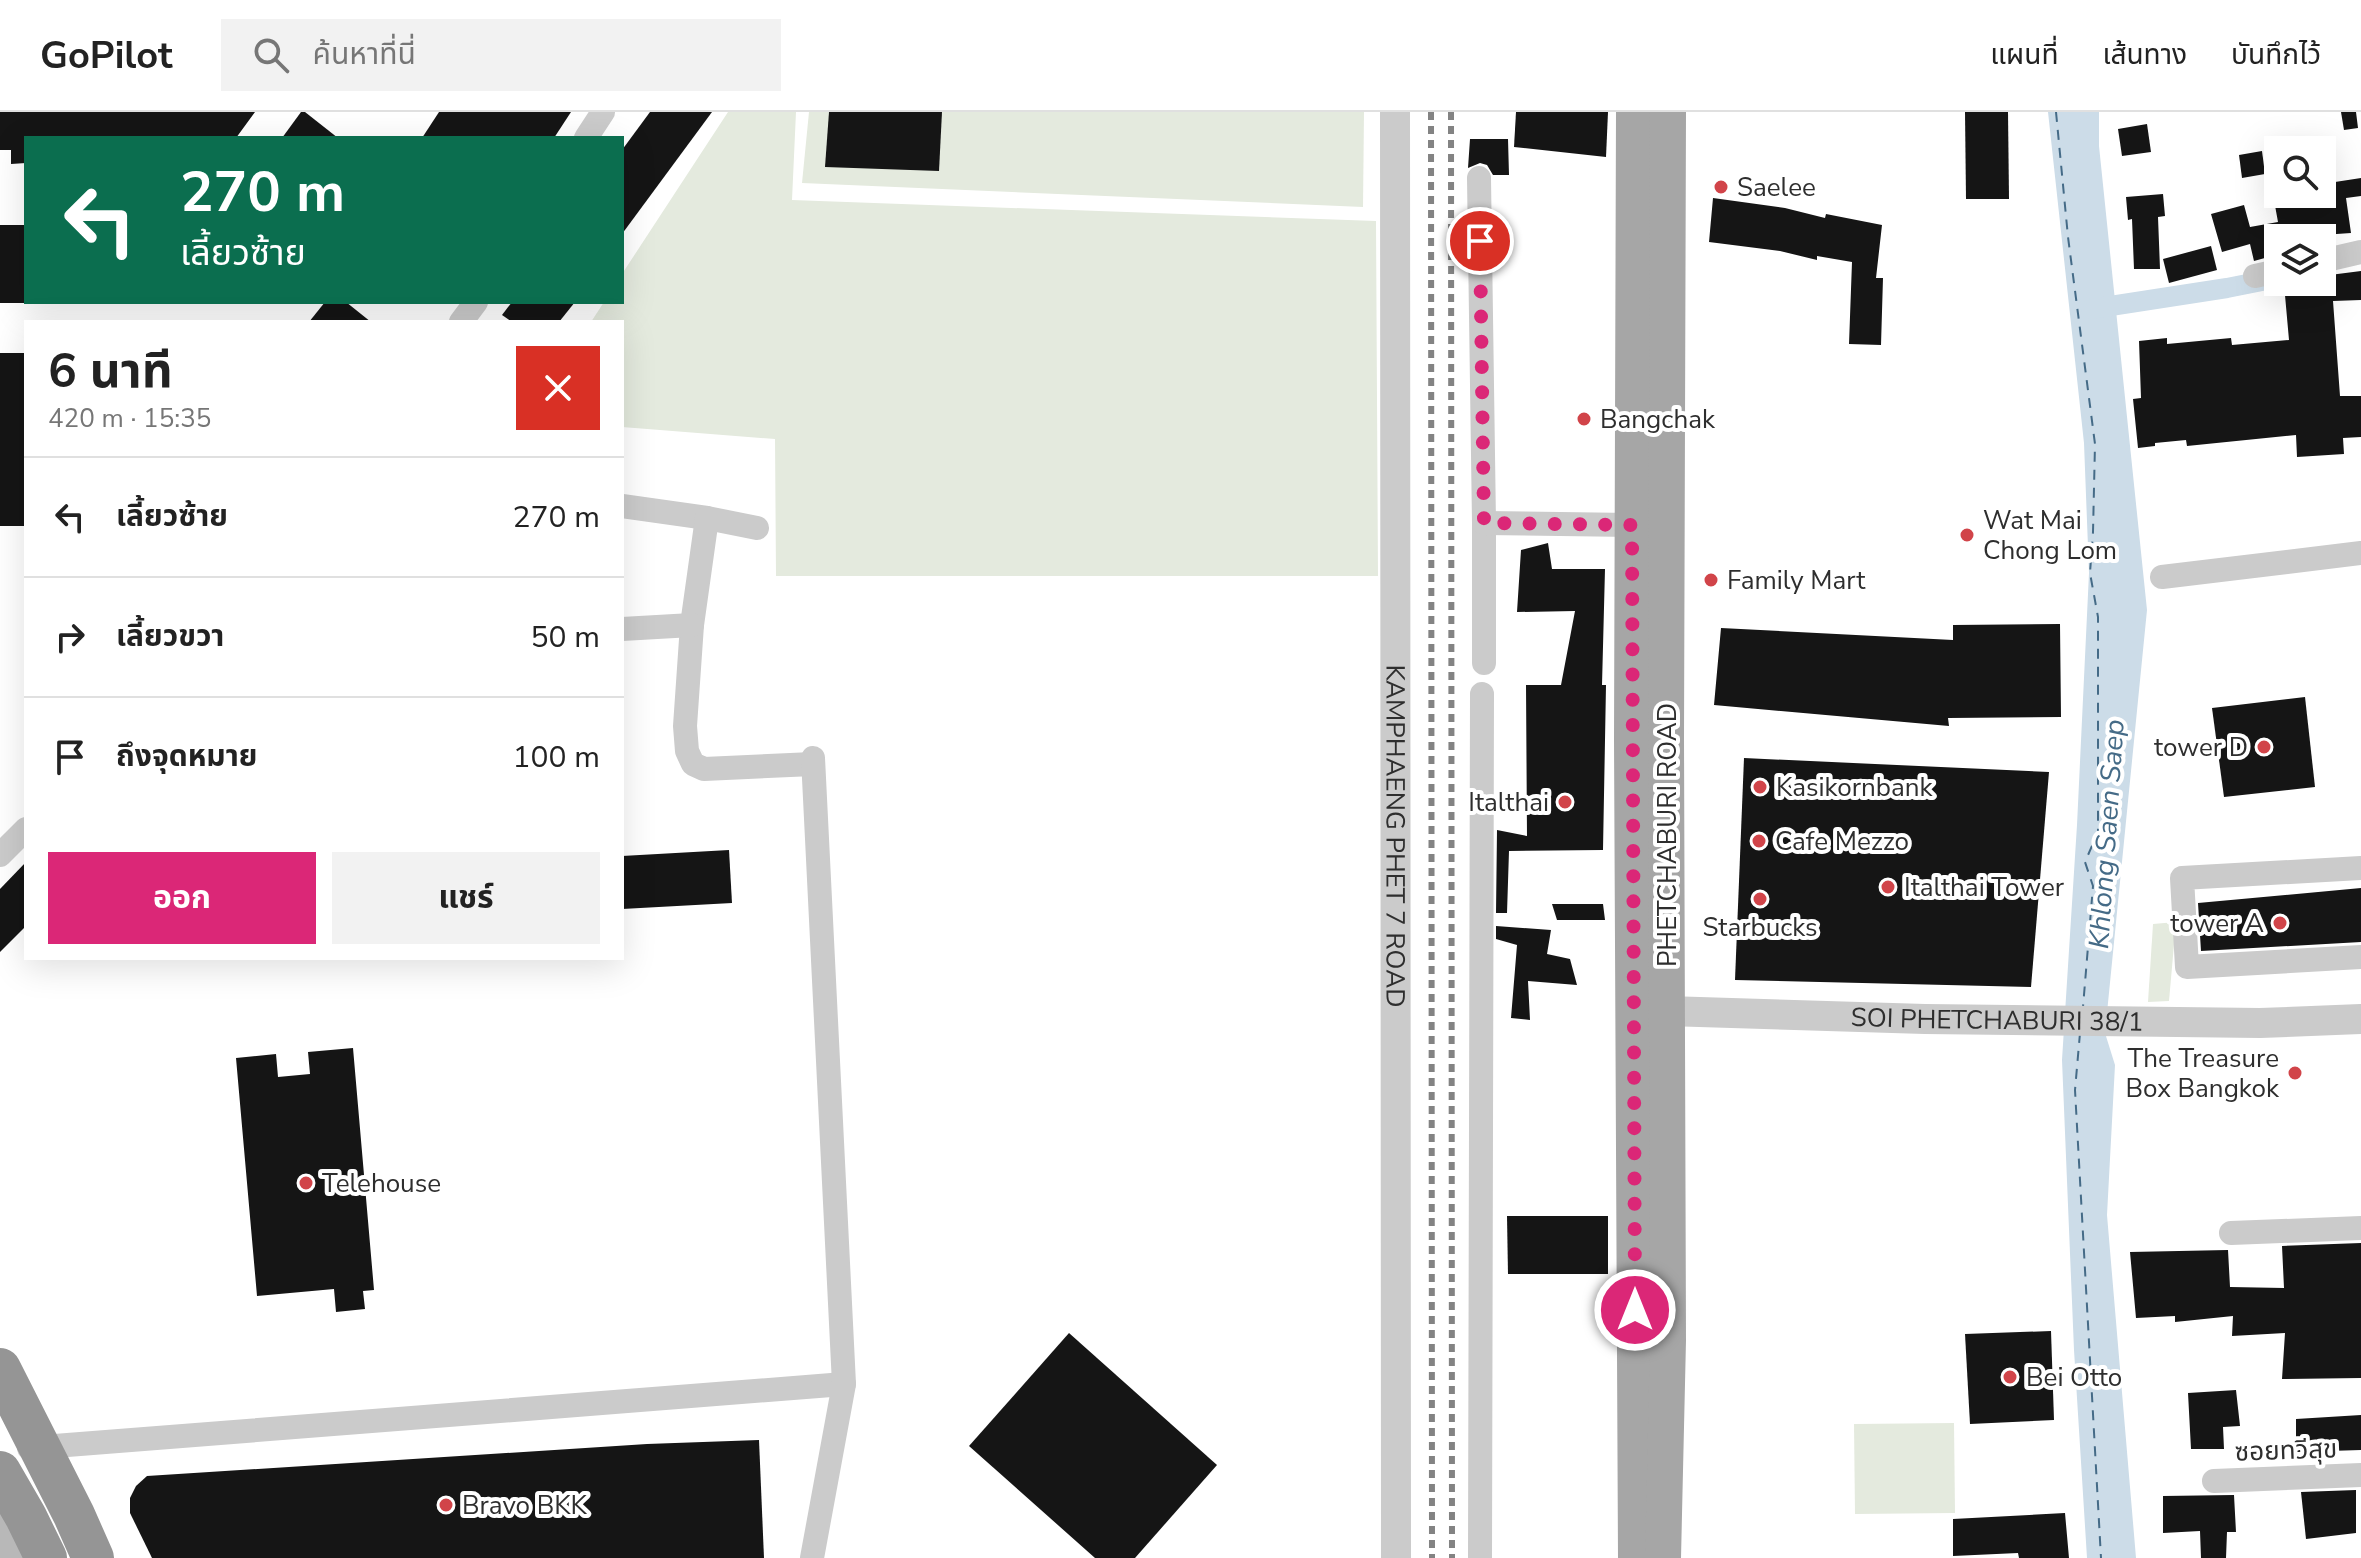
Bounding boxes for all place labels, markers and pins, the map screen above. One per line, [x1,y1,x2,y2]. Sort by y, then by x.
place label: Saelee [1737,170,1816,205]
marker: Saelee [1712,178,1730,196]
pin [1446,207,1514,275]
place label: Bangchak [1600,402,1716,437]
marker: Bangchak [1575,410,1593,428]
place label: Wat Mai Chong Lom [1983,503,2117,568]
marker: Wat Mai Chong Lom [1958,526,1976,544]
place label: Family Mart [1727,563,1866,598]
marker: Family Mart [1702,571,1720,589]
place label: tower D [2154,730,2248,765]
marker: tower D [2255,738,2273,756]
place label: Kasikornbank [1776,770,1933,805]
marker: Kasikornbank [1751,778,1769,796]
place label: Italthai [1468,785,1549,820]
marker: Italthai [1556,793,1574,811]
place label: Cafe Mezzo [1775,824,1909,859]
marker: Cafe Mezzo [1750,832,1768,850]
place label: Italthai Tower [1904,870,2065,905]
marker: Italthai Tower [1879,878,1897,896]
marker: Starbucks [1751,890,1769,908]
place label: tower A [2170,906,2264,941]
place label: Starbucks [1702,910,1818,945]
marker: tower A [2271,914,2289,932]
place label: The Treasure Box Bangkok [2125,1041,2280,1106]
marker: The Treasure Box Bangkok [2286,1064,2304,1082]
place label: Telehouse [322,1166,441,1201]
marker: Telehouse [297,1174,315,1192]
place label: Bei Otto [2026,1360,2122,1395]
marker: Bei Otto [2001,1368,2019,1386]
place label: Bravo BKK [462,1488,588,1523]
marker: Bravo BKK [437,1496,455,1514]

